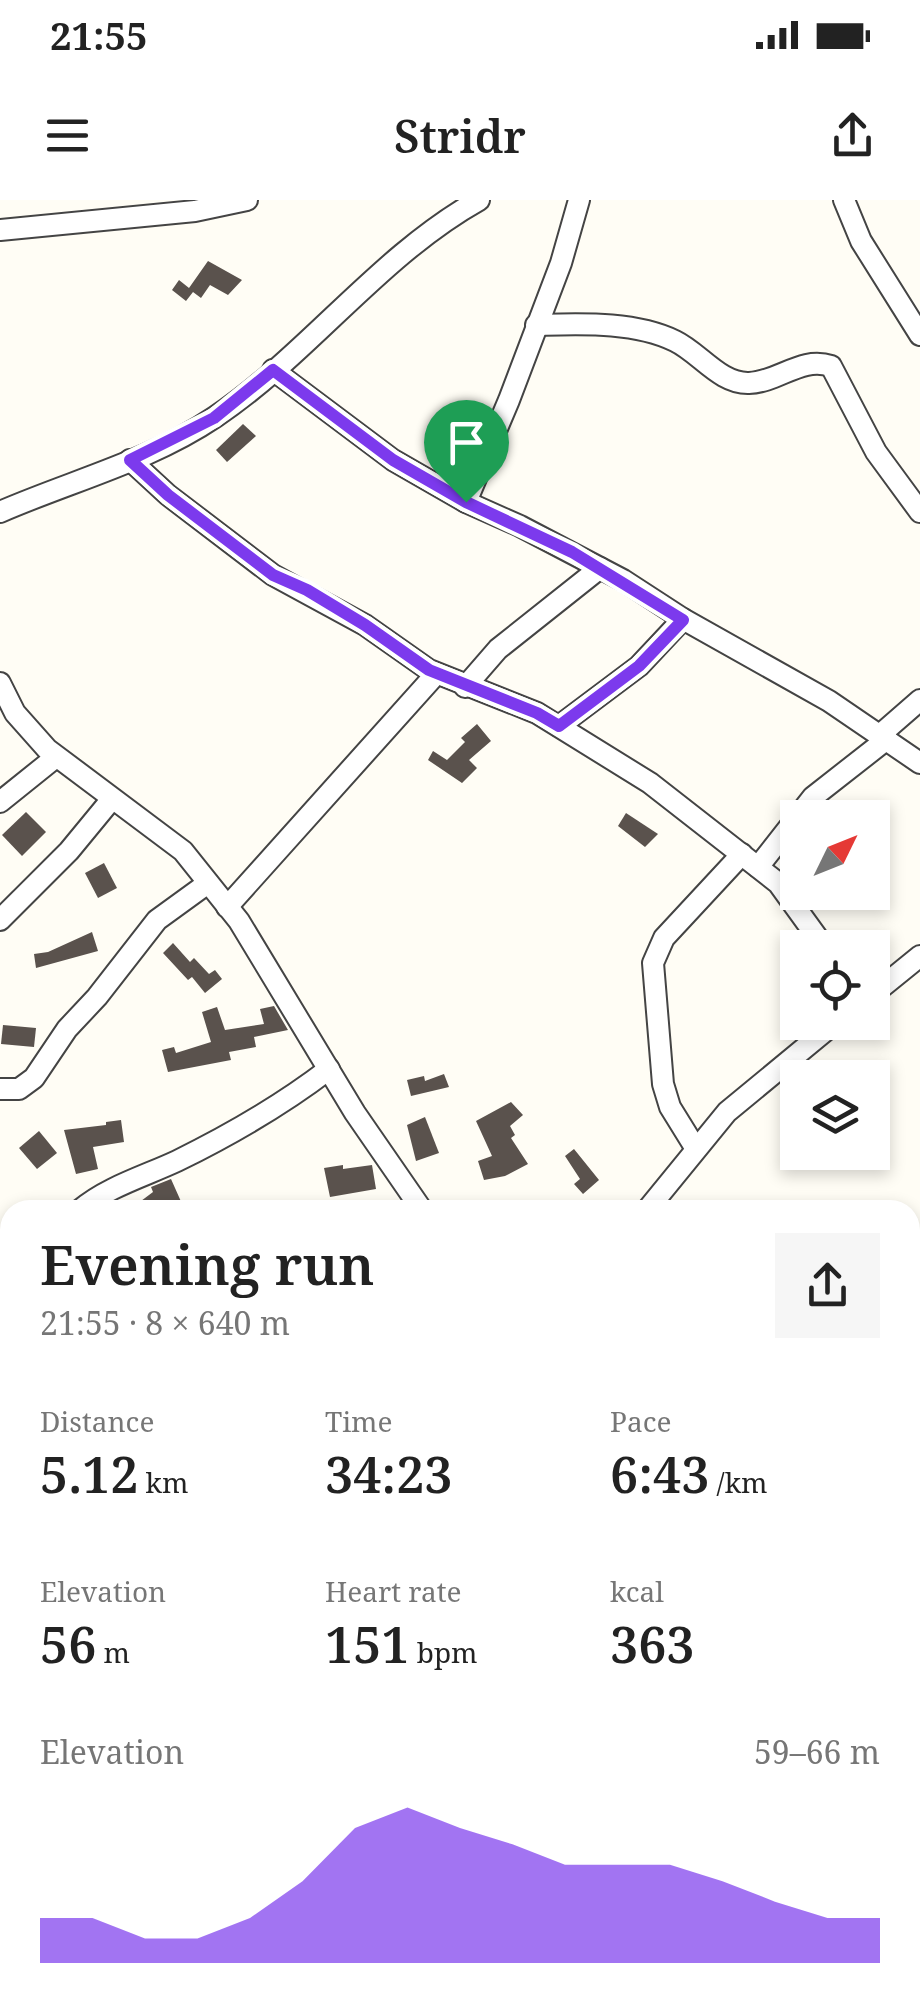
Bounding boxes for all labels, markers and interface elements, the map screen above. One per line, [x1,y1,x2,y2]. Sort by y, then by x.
text: 21:55 [50,9,147,61]
text: Stridr [394,105,526,166]
icon: menu [40,108,95,163]
icon: share [825,108,880,163]
pin [424,400,509,503]
icon: arrive [439,415,494,470]
north arrow [780,800,890,910]
map controls [780,800,890,1170]
button: locate [780,930,890,1040]
button: layers [780,1060,890,1170]
text: Evening run [40,1226,375,1301]
button: share [775,1233,880,1338]
text: 21:55 · 8 × 640 m [40,1301,290,1344]
text: Distance [40,1402,154,1440]
text: Time [325,1402,393,1440]
text: Pace [610,1402,671,1440]
text: 5.12 [40,1440,138,1508]
text: 34:23 [325,1440,452,1508]
text: 6:43 [610,1440,709,1508]
text: km [138,1463,188,1501]
text: /km [709,1463,768,1501]
text: Elevation [40,1572,166,1610]
text: Heart rate [325,1572,462,1610]
text: kcal [610,1572,664,1610]
text: 56 [40,1610,96,1678]
text: 151 [325,1610,409,1678]
text: 363 [610,1610,694,1678]
text: m [96,1633,130,1671]
text: bpm [409,1633,478,1671]
text: Elevation [40,1730,184,1773]
text: 59–66 m [754,1730,880,1773]

